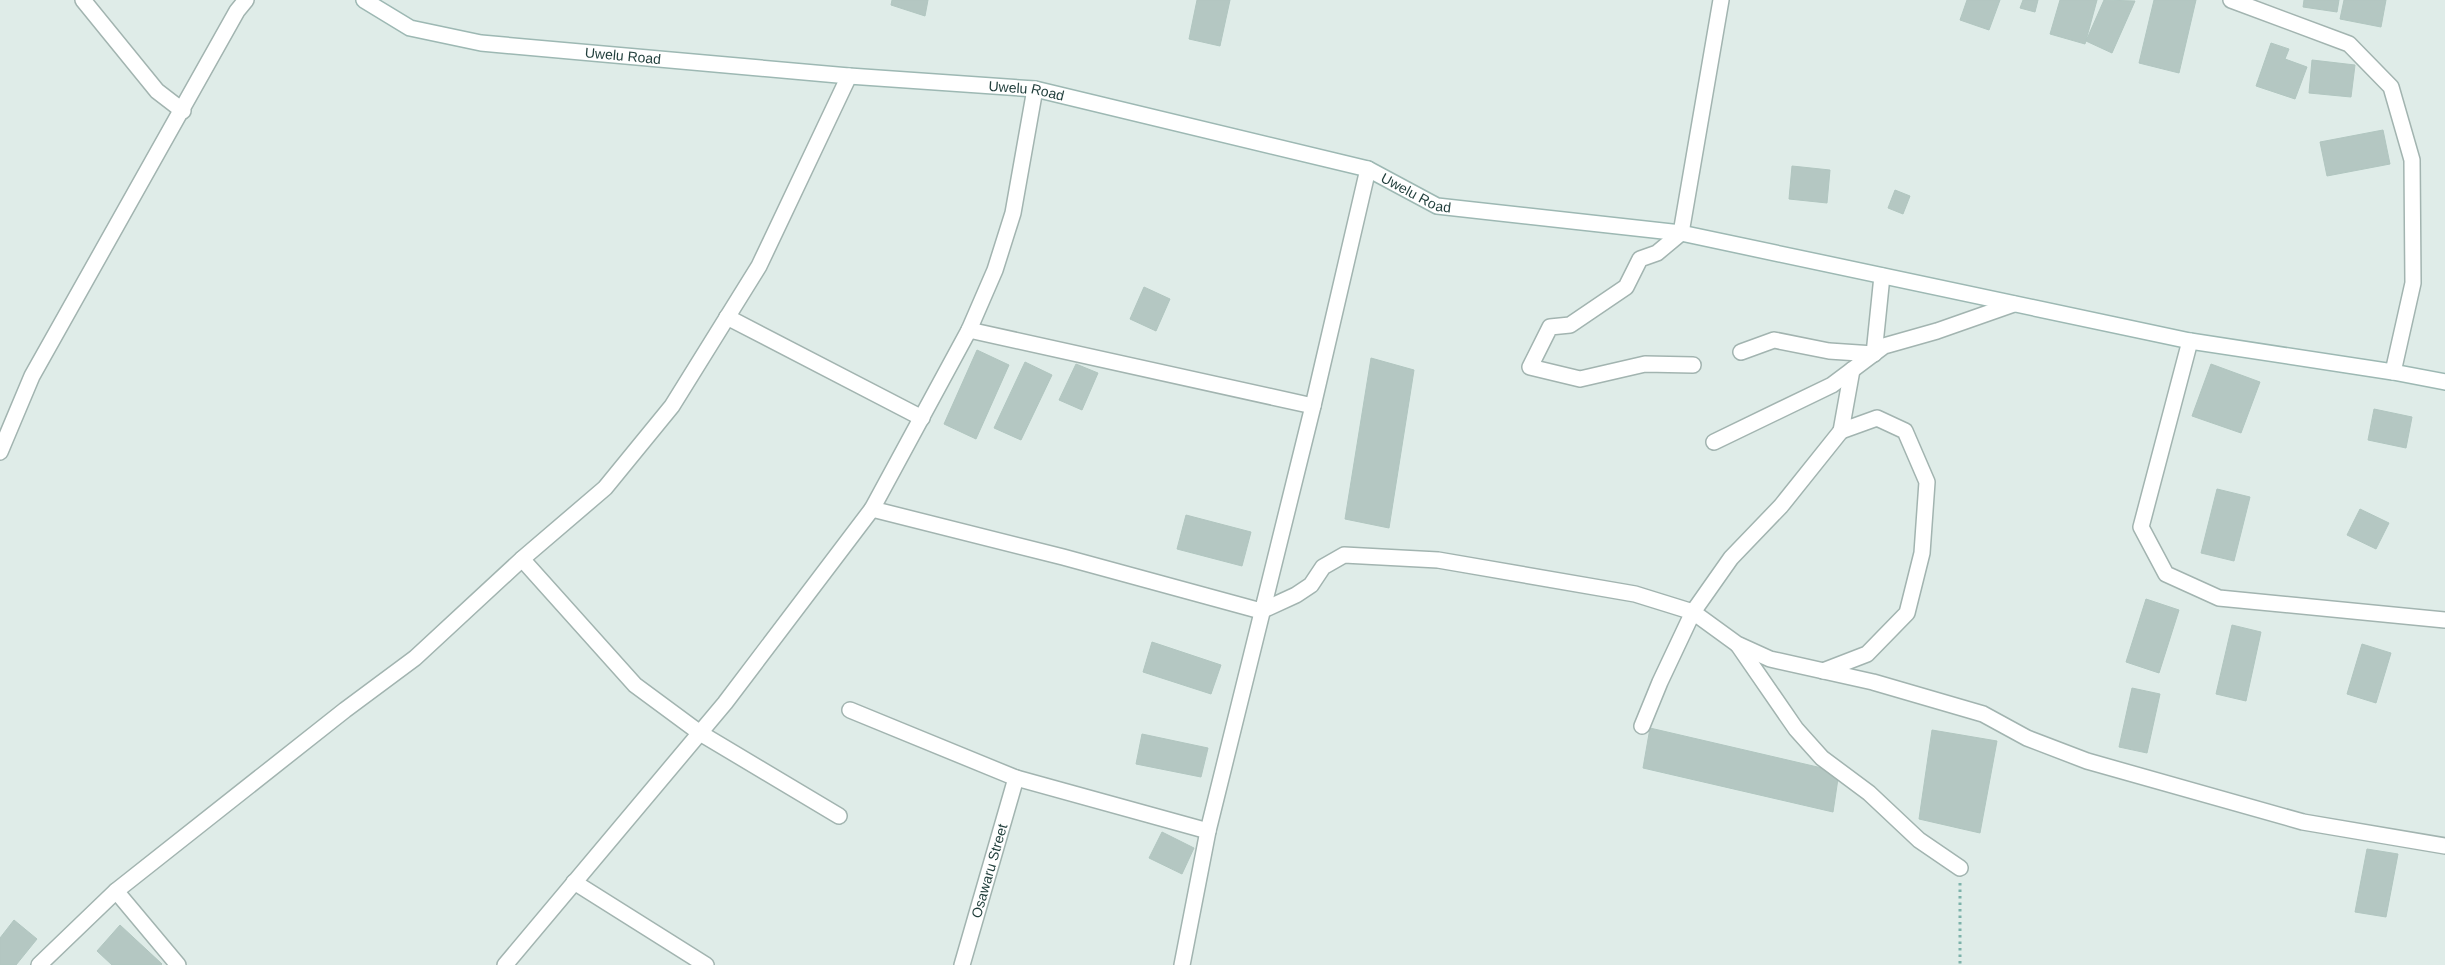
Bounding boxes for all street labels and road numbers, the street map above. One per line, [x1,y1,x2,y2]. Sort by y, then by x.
street label: Uwelu Road [584,44,662,67]
street label: Uwelu Road [988,78,1066,104]
street label: Uwelu Road [1378,170,1452,215]
street label: Osawaru Street [968,822,1010,920]

